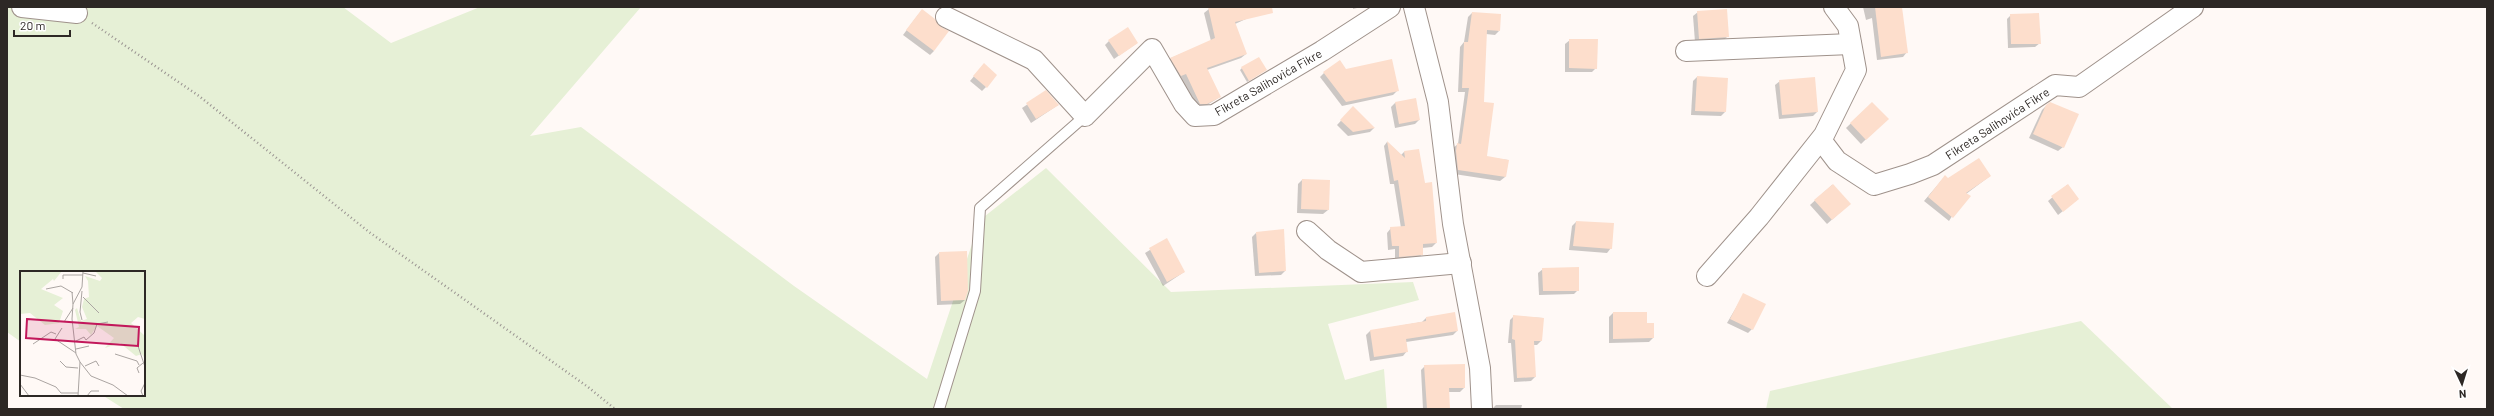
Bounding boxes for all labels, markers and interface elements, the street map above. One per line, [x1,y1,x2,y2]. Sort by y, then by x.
scale bar [14,12,70,38]
text: 20 m [20,18,46,32]
street label: Fikreta Salihovića Fikre [1212,46,1324,118]
street label: Fikreta Salihovića Fikre [1942,84,2052,162]
inset map [20,271,145,396]
north arrow [2442,364,2482,404]
text: N [2459,388,2467,401]

